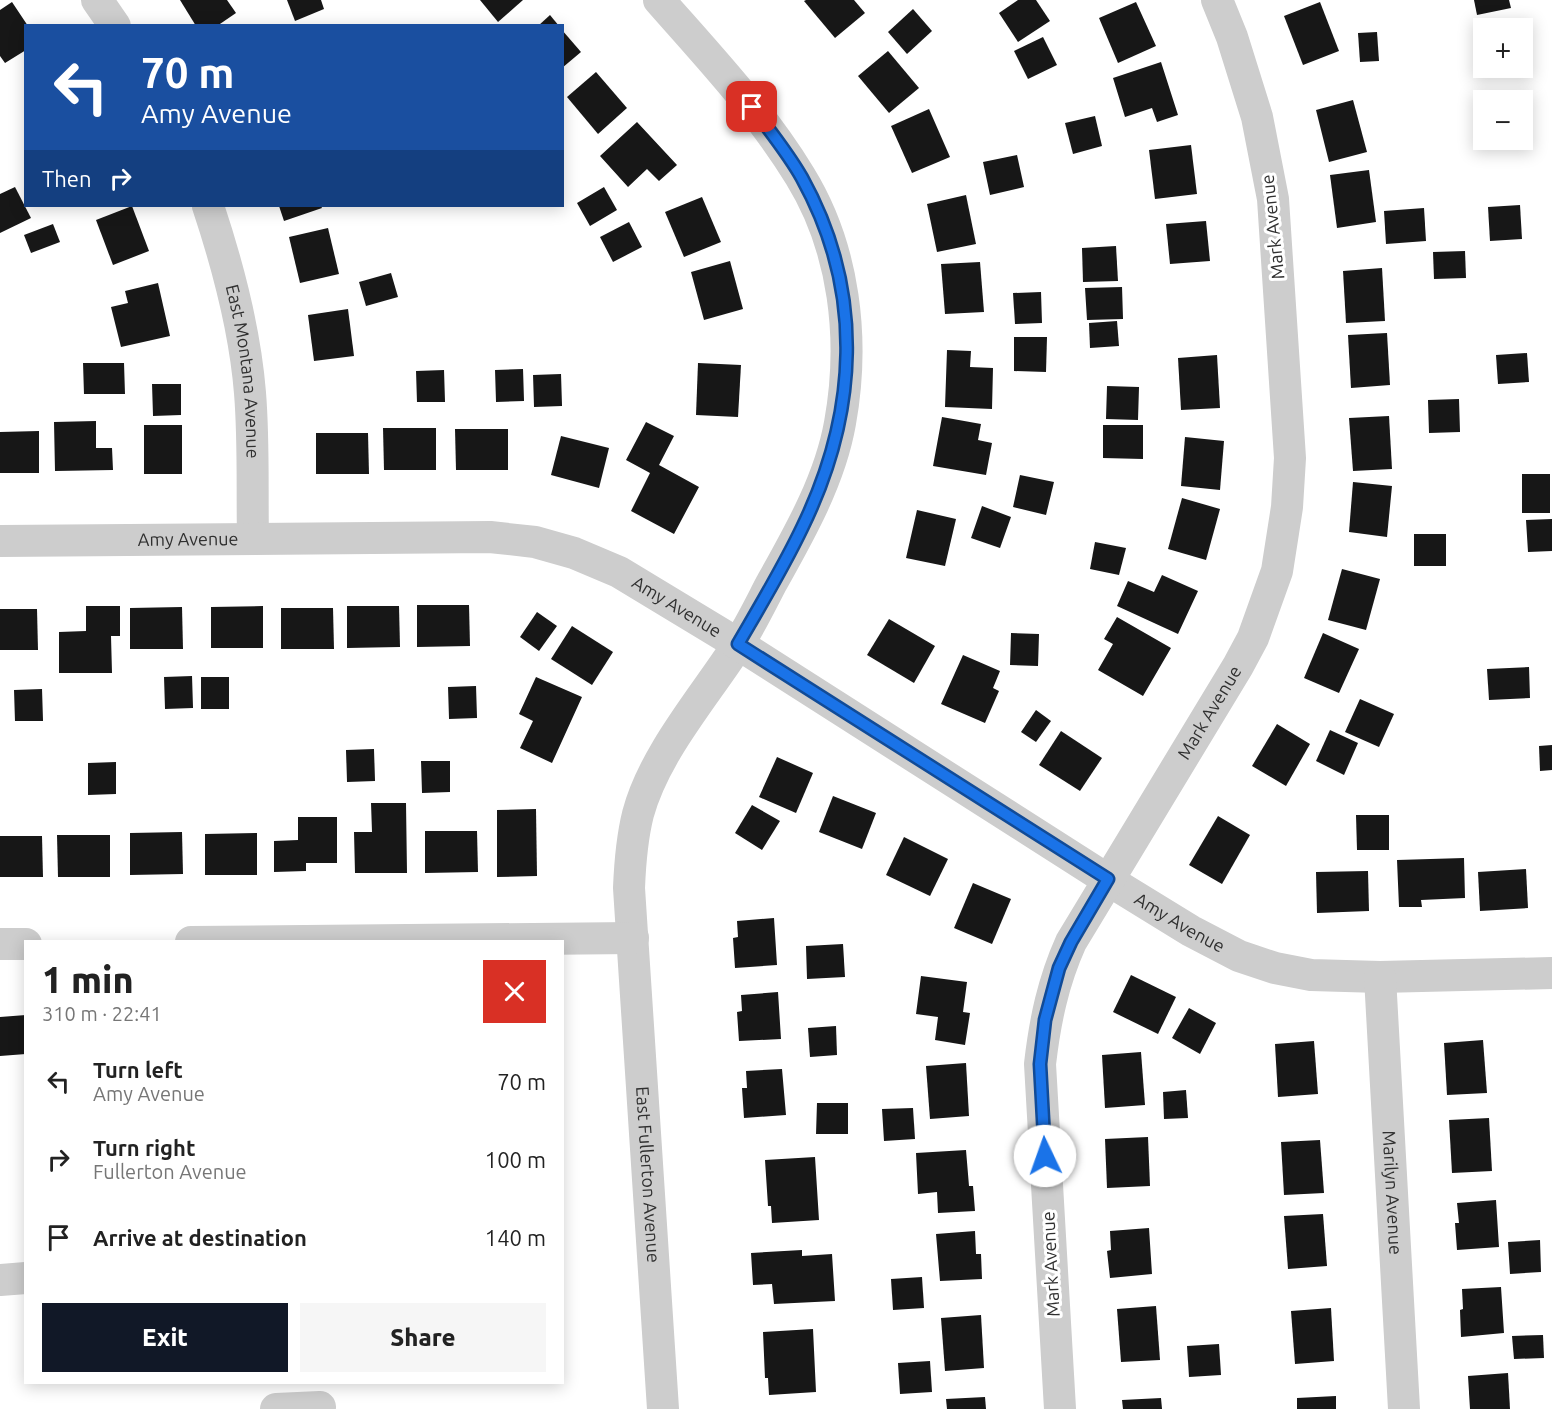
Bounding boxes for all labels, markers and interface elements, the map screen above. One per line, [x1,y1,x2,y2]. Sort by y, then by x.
map controls [1473,18,1533,150]
button: + [1473,18,1533,78]
icon: left [42,48,120,126]
text: 70 m [141,49,235,96]
pin [726,81,777,132]
icon: arrive [735,90,768,123]
button: − [1473,90,1533,150]
text: Amy Avenue [141,98,292,128]
icon: right [104,162,137,195]
text: Then [42,166,92,191]
street label: Mark Avenue [1257,174,1287,281]
street label: East Montana Avenue [223,282,264,459]
street label: Amy Avenue [138,528,238,549]
street label: Amy Avenue [629,571,725,641]
street label: Mark Avenue [1173,662,1245,763]
street label: Amy Avenue [1131,888,1228,956]
text: 1 min [42,959,134,1000]
button: close [483,960,546,1023]
text: 310 m · 22:41 [42,1002,162,1025]
text: Turn left [93,1057,183,1082]
icon: left [42,1065,75,1098]
text: 70 m [497,1069,546,1094]
text: Amy Avenue [93,1082,205,1105]
street label: East Fullerton Avenue [633,1086,664,1263]
position arrow [1013,1124,1077,1188]
street label: Marilyn Avenue [1380,1130,1406,1255]
text: Turn right [93,1135,195,1160]
icon: right [42,1143,75,1176]
text: 100 m [485,1147,546,1172]
text: Fullerton Avenue [93,1160,247,1183]
street label: Mark Avenue [1037,1211,1063,1317]
icon: arrive [42,1221,75,1254]
text: Arrive at destination [93,1225,307,1250]
text: 140 m [485,1225,546,1250]
button: Exit [42,1303,288,1372]
button: Share [300,1303,546,1372]

